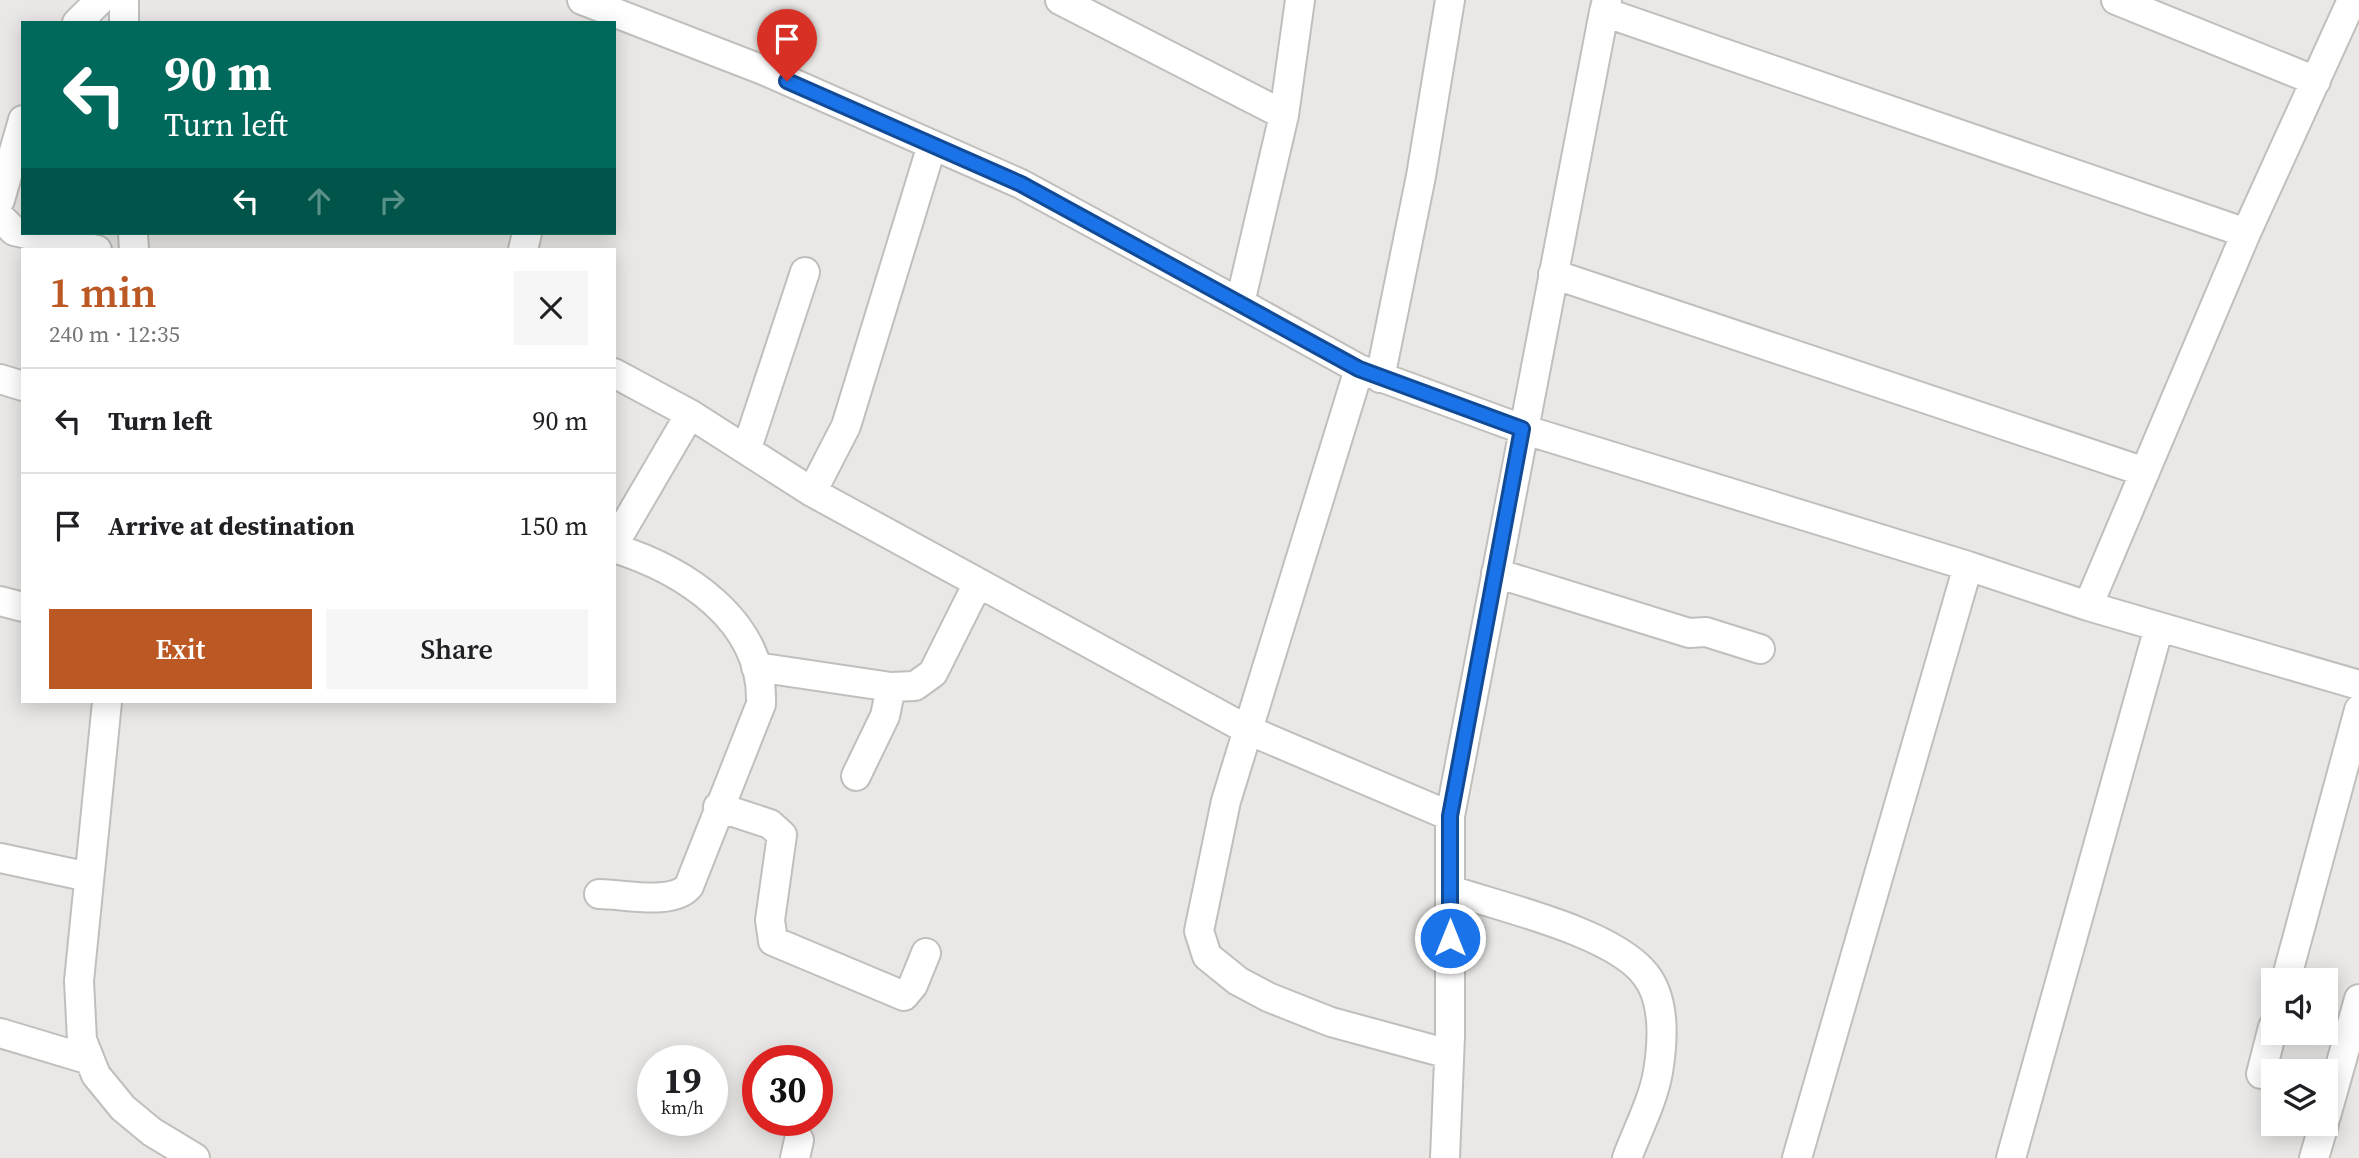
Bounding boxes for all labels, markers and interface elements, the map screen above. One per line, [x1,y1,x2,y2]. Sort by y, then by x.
pin [757,9,817,81]
icon: arrive [768,20,806,58]
text: 90 m [164,39,272,106]
icon: left [49,49,140,140]
text: Turn left [164,103,288,147]
icon: left [227,182,265,220]
icon: ahead [300,182,338,220]
icon: right [373,182,411,220]
text: 1 min [49,263,157,321]
button: close [514,271,588,345]
text: 240 m · 12:35 [49,318,180,350]
icon: left [49,402,87,440]
text: Turn left [108,403,212,439]
text: 90 m [533,403,588,439]
icon: arrive [49,507,87,545]
text: Arrive at destination [108,508,355,544]
text: 150 m [520,508,588,544]
button: Exit [49,609,312,689]
button: Share [326,609,588,689]
position arrow [1413,901,1487,975]
map controls [2261,968,2338,1136]
button: sound [2261,968,2338,1045]
speed limit sign: 30 [742,1045,833,1136]
text: 19 [664,1057,701,1105]
button: layers [2261,1059,2338,1136]
text: km/h [661,1095,704,1120]

